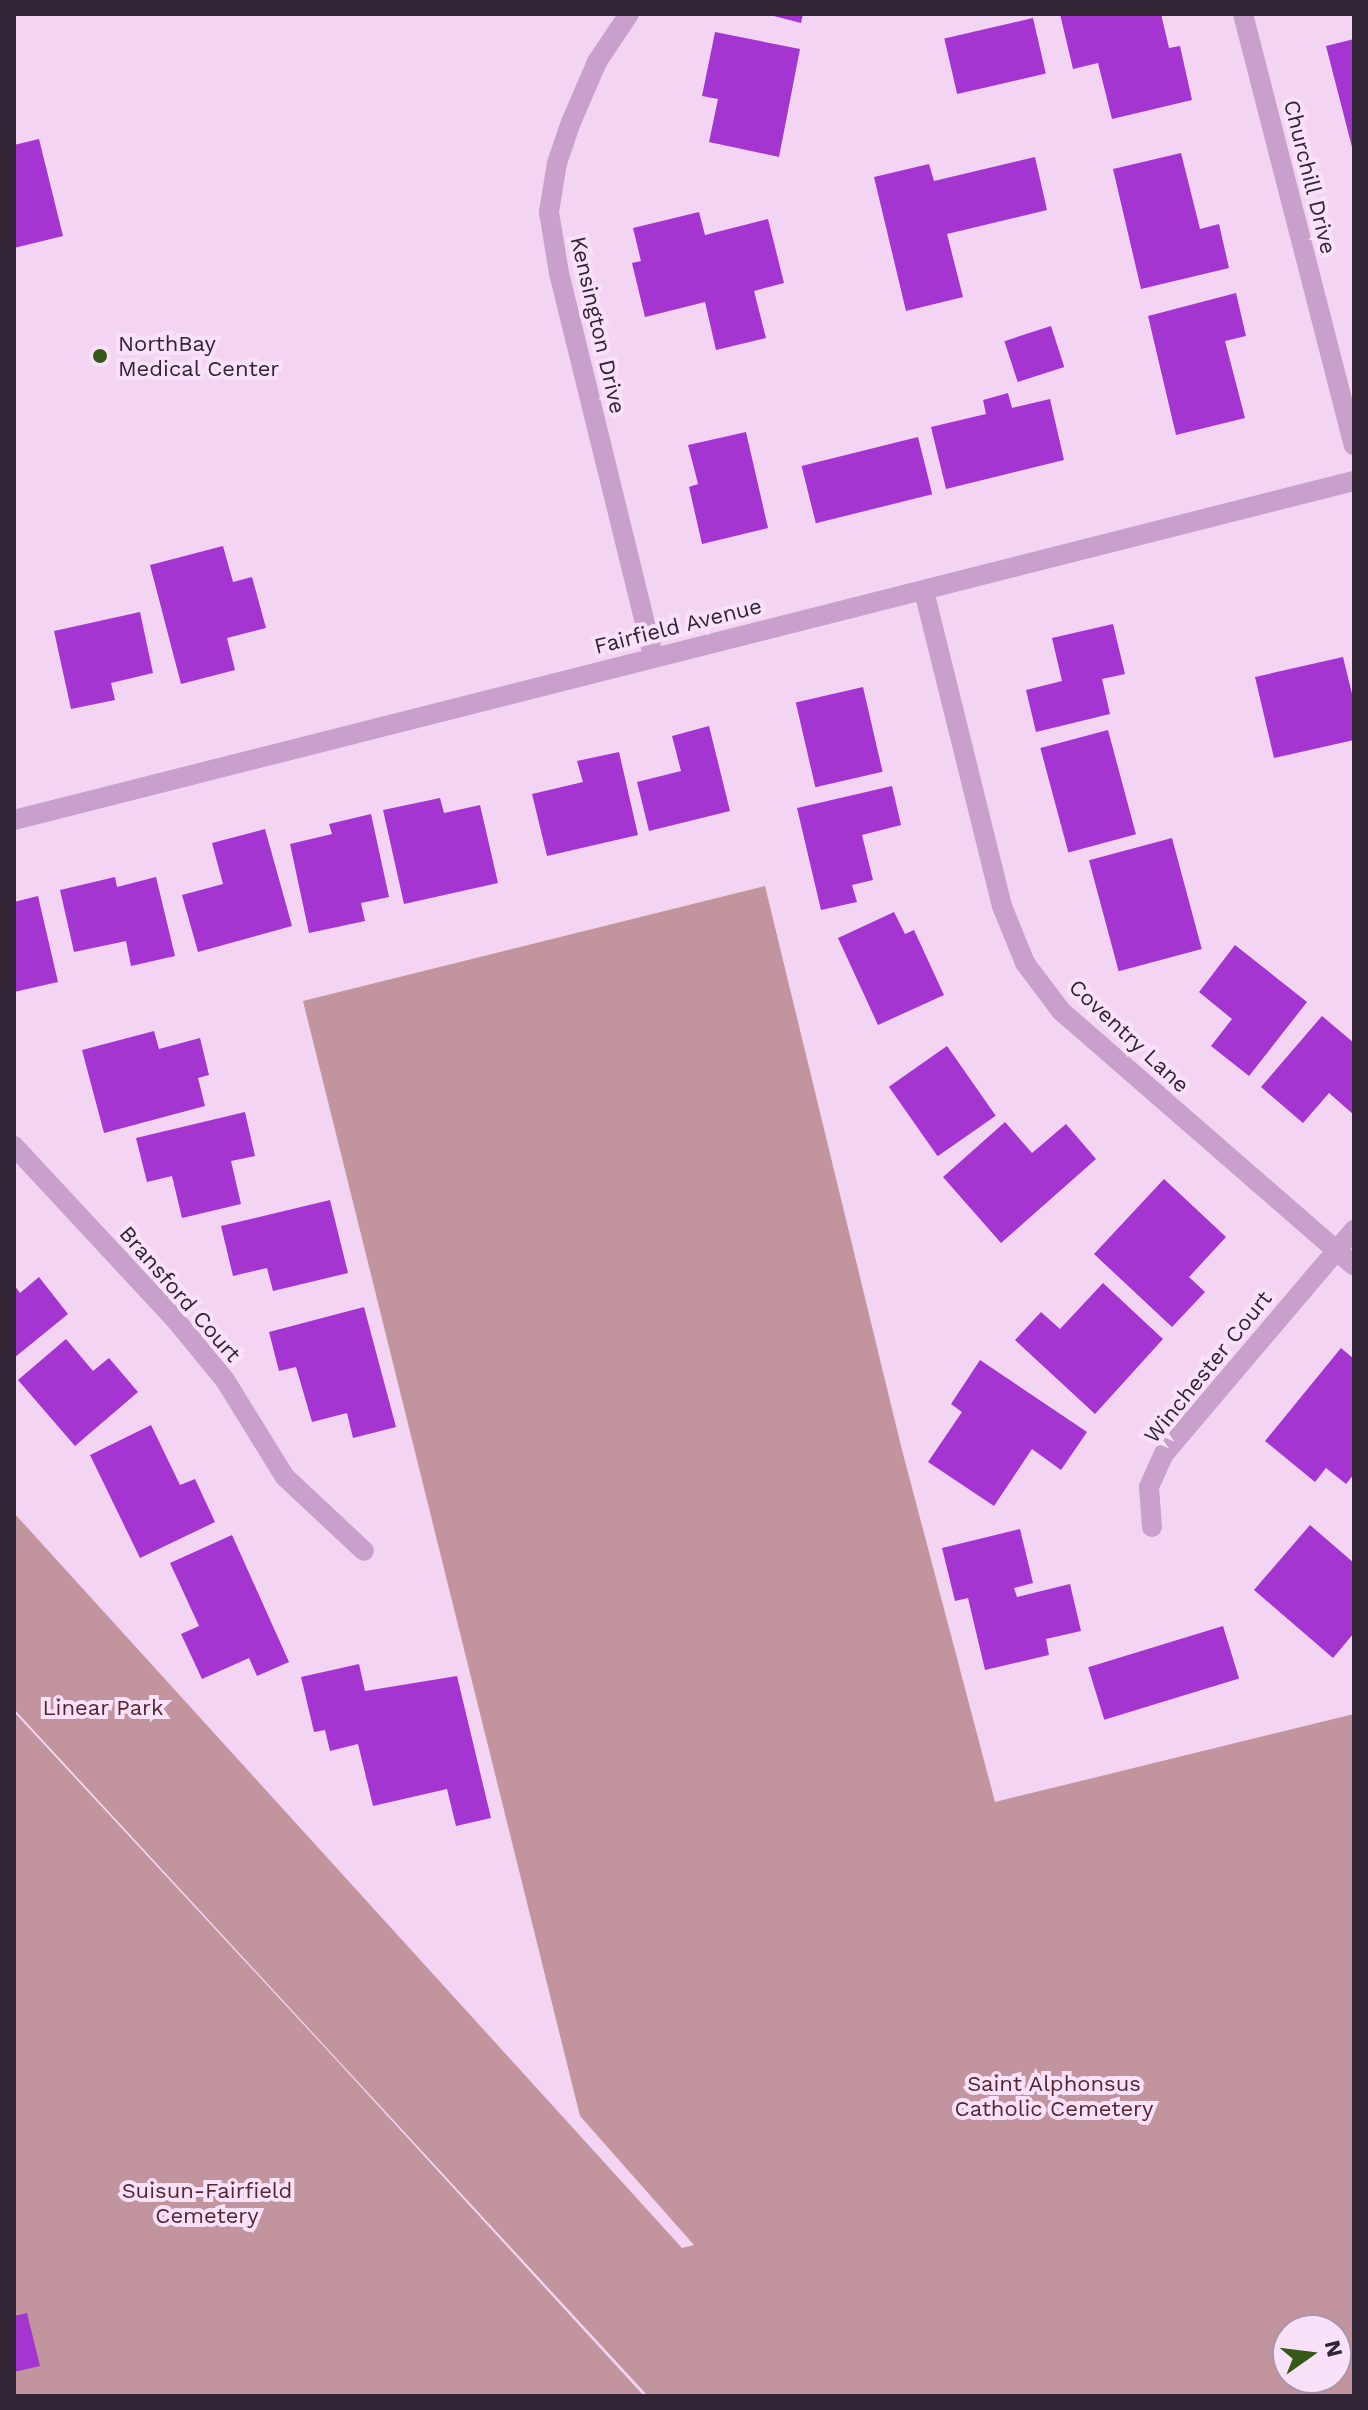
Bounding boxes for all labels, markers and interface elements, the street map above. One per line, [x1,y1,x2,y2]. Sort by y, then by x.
street label: Churchill Drive [1278,97,1342,257]
street label: Kensington Drive [565,234,631,416]
place label: NorthBay Medical Center [118,330,280,382]
marker: NorthBay Medical Center [89,345,111,367]
street label: Fairfield Avenue [591,592,765,660]
street label: Coventry Lane [1063,974,1195,1098]
street label: Bransford Court [114,1221,246,1367]
street label: Winchester Court [1138,1285,1278,1449]
park label: Linear Park [42,1695,164,1721]
park label: Saint Alphonsus Catholic Cemetery [955,2070,1153,2122]
park label: Suisun-Fairfield Cemetery [122,2177,292,2228]
north arrow [1272,2314,1352,2394]
text: N [1320,2338,1348,2359]

